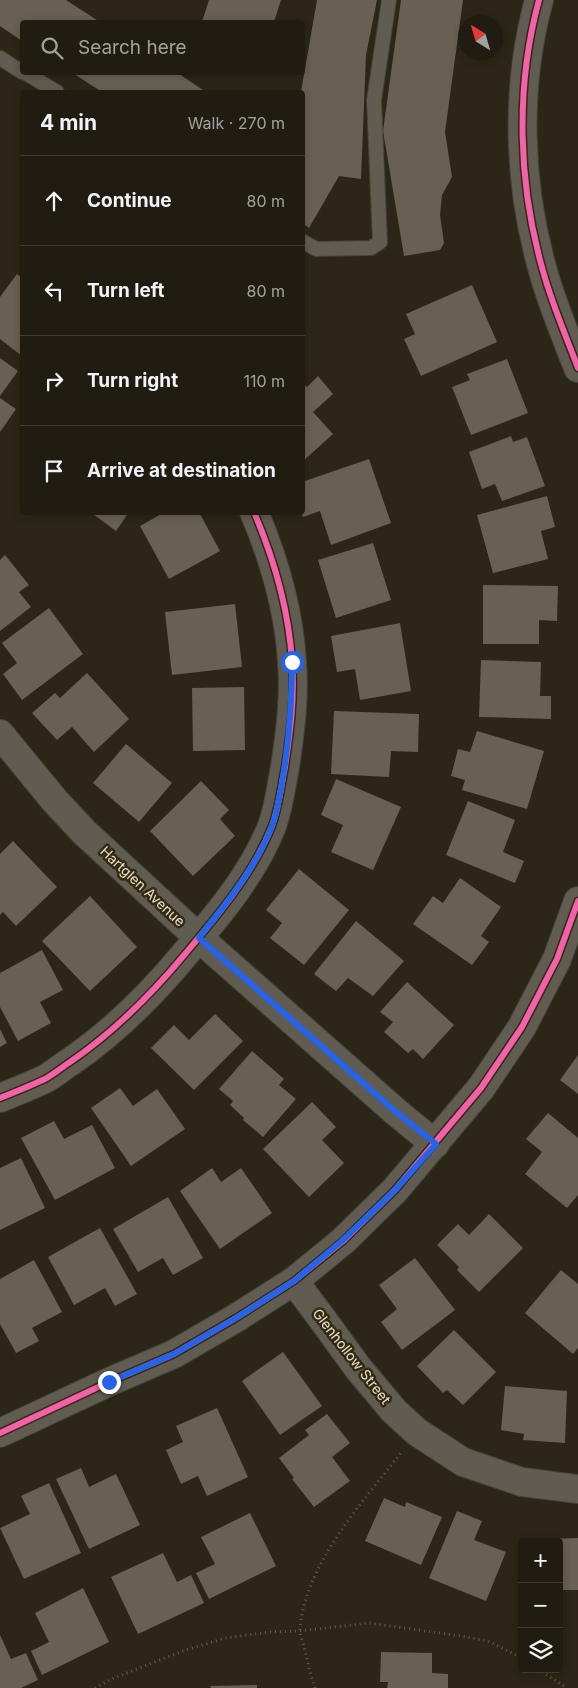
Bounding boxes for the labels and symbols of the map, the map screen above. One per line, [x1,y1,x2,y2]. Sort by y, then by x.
north arrow [458,15,503,60]
route start [281,651,304,674]
street label: Hartglen Avenue [97,842,189,930]
street label: Glenhollow Street [309,1305,395,1408]
route end [98,1371,121,1394]

